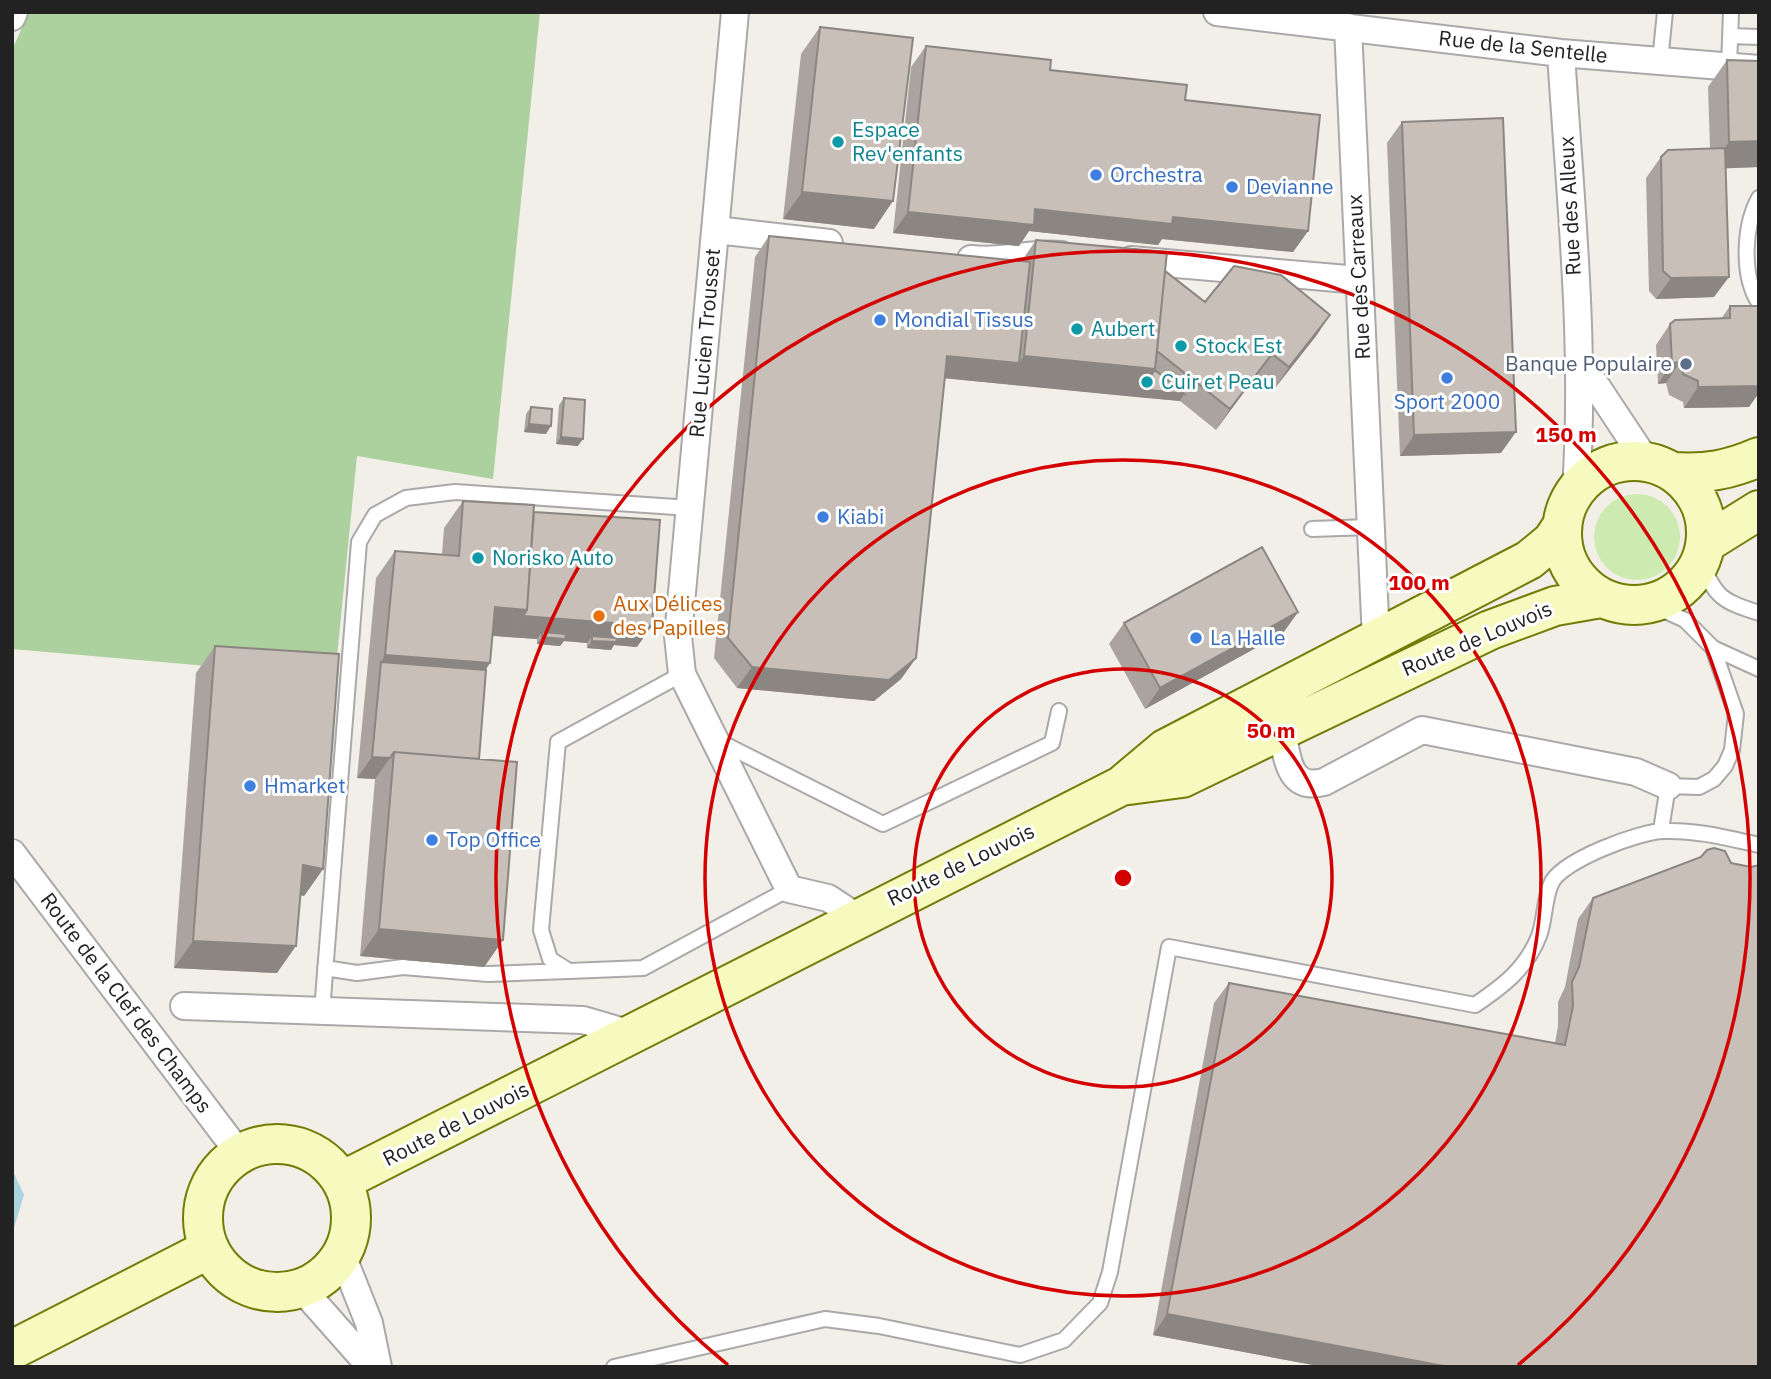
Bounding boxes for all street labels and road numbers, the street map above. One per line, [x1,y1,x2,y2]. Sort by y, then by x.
street label: Rue de la Sentelle [1437,23,1609,69]
street label: Rue des Alleux [1551,135,1587,277]
street label: Rue des Carreaux [1340,193,1376,360]
street label: Rue Lucien Trousset [682,247,726,439]
street label: Route de Louvois [1397,594,1556,682]
street label: Route de Louvois [882,816,1039,912]
street label: Route de la Clef des Champs [35,887,219,1118]
street label: Route de Louvois [378,1074,533,1172]

